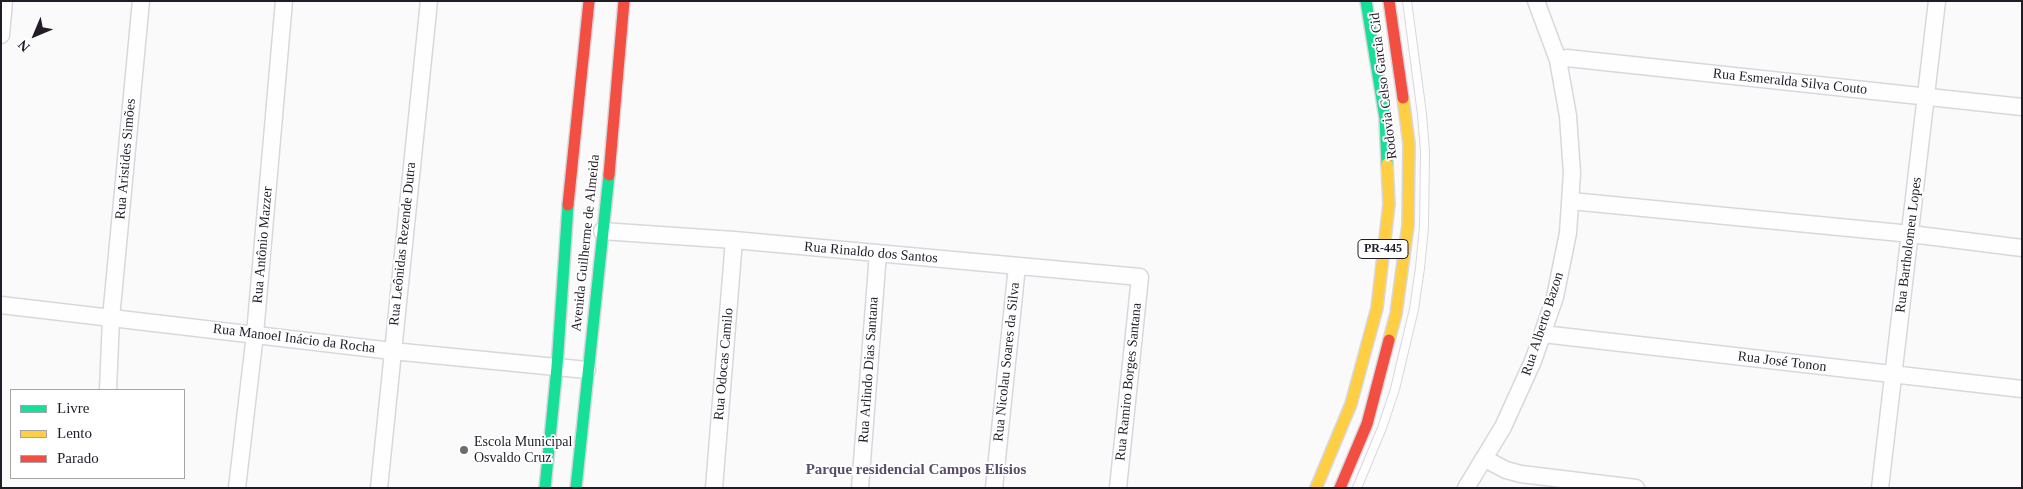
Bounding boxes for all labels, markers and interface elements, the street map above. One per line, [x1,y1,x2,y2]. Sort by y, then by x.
north arrow [10,10,60,60]
street label: Rodovia Celso Garcia Cid [1367,12,1401,160]
text: N [15,37,33,55]
street label: Rua Esmeralda Silva Couto [1712,66,1868,98]
street label: Rua Aristides Simões [112,98,140,220]
street label: Avenida Guilherme de Almeida [568,154,604,332]
street label: Rua Leônidas Rezende Dutra [386,161,420,327]
street label: Rua Bartholomeu Lopes [1892,176,1926,314]
street label: Rua Antônio Mazzer [250,186,276,304]
street label: Rua Rinaldo dos Santos [803,239,939,267]
road number: PR-445 [1358,240,1408,258]
street label: Rua Alberto Bazon [1518,270,1568,378]
street label: Rua Nicolau Soares da Silva [990,281,1024,443]
street label: Rua Arlindo Dias Santana [856,296,882,444]
street label: Rua Ramiro Borges Santana [1112,302,1146,462]
street label: Rua Odocas Camilo [711,307,737,421]
street label: Rua Manoel Inácio da Rocha [212,321,376,357]
street label: Rua José Tonon [1737,348,1827,376]
legend [10,389,185,479]
text: Livre [57,400,89,416]
text: Lento [57,425,92,441]
place label: Escola Municipal Osvaldo Cruz [474,434,572,467]
marker: Escola Municipal Osvaldo Cruz [458,444,470,456]
text: Parado [57,450,99,466]
district label: Parque residencial Campos Elísios [806,461,1026,479]

